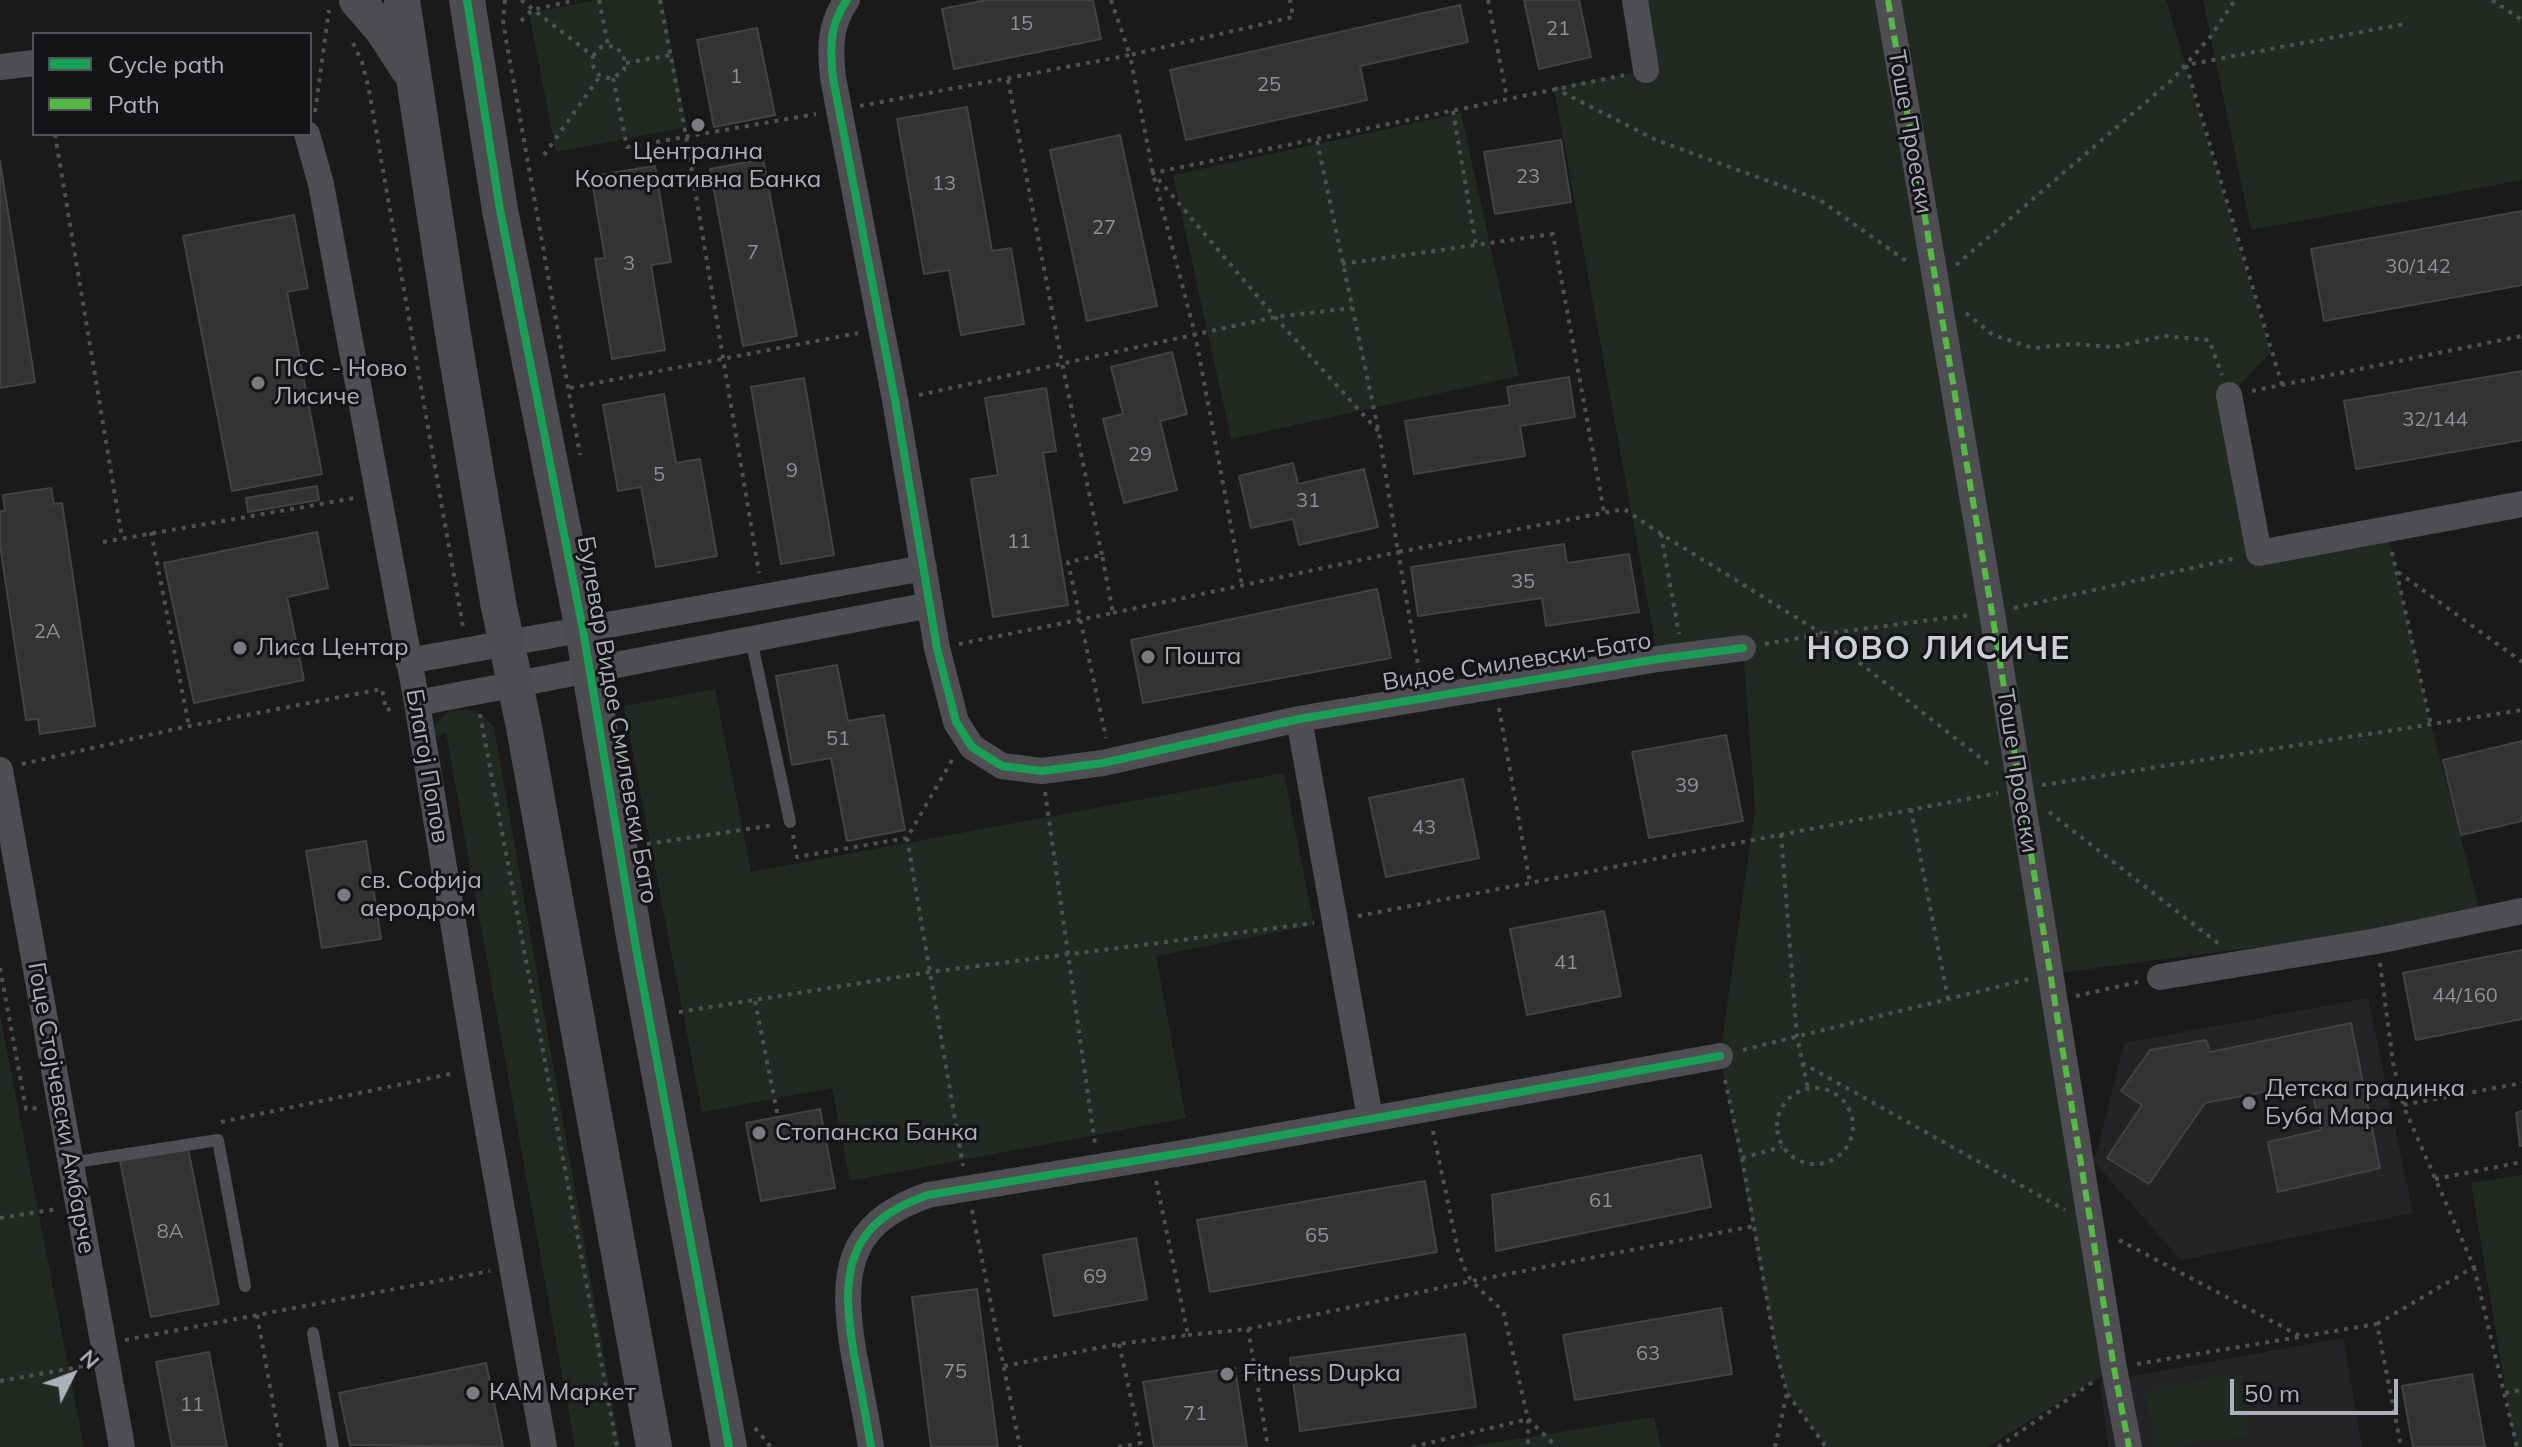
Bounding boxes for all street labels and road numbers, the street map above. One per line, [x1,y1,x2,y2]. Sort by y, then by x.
street label: Тоше Проески [1881,48,1939,216]
street label: Булевар Видое Смилевски Бато [570,534,664,906]
street label: Видое Смилевски-Бато [1381,627,1653,697]
street label: Благој Попов [399,687,455,845]
street label: Тоше Проески [1990,687,2044,855]
street label: Гоце Стојчевски Амбарче [21,960,101,1256]

